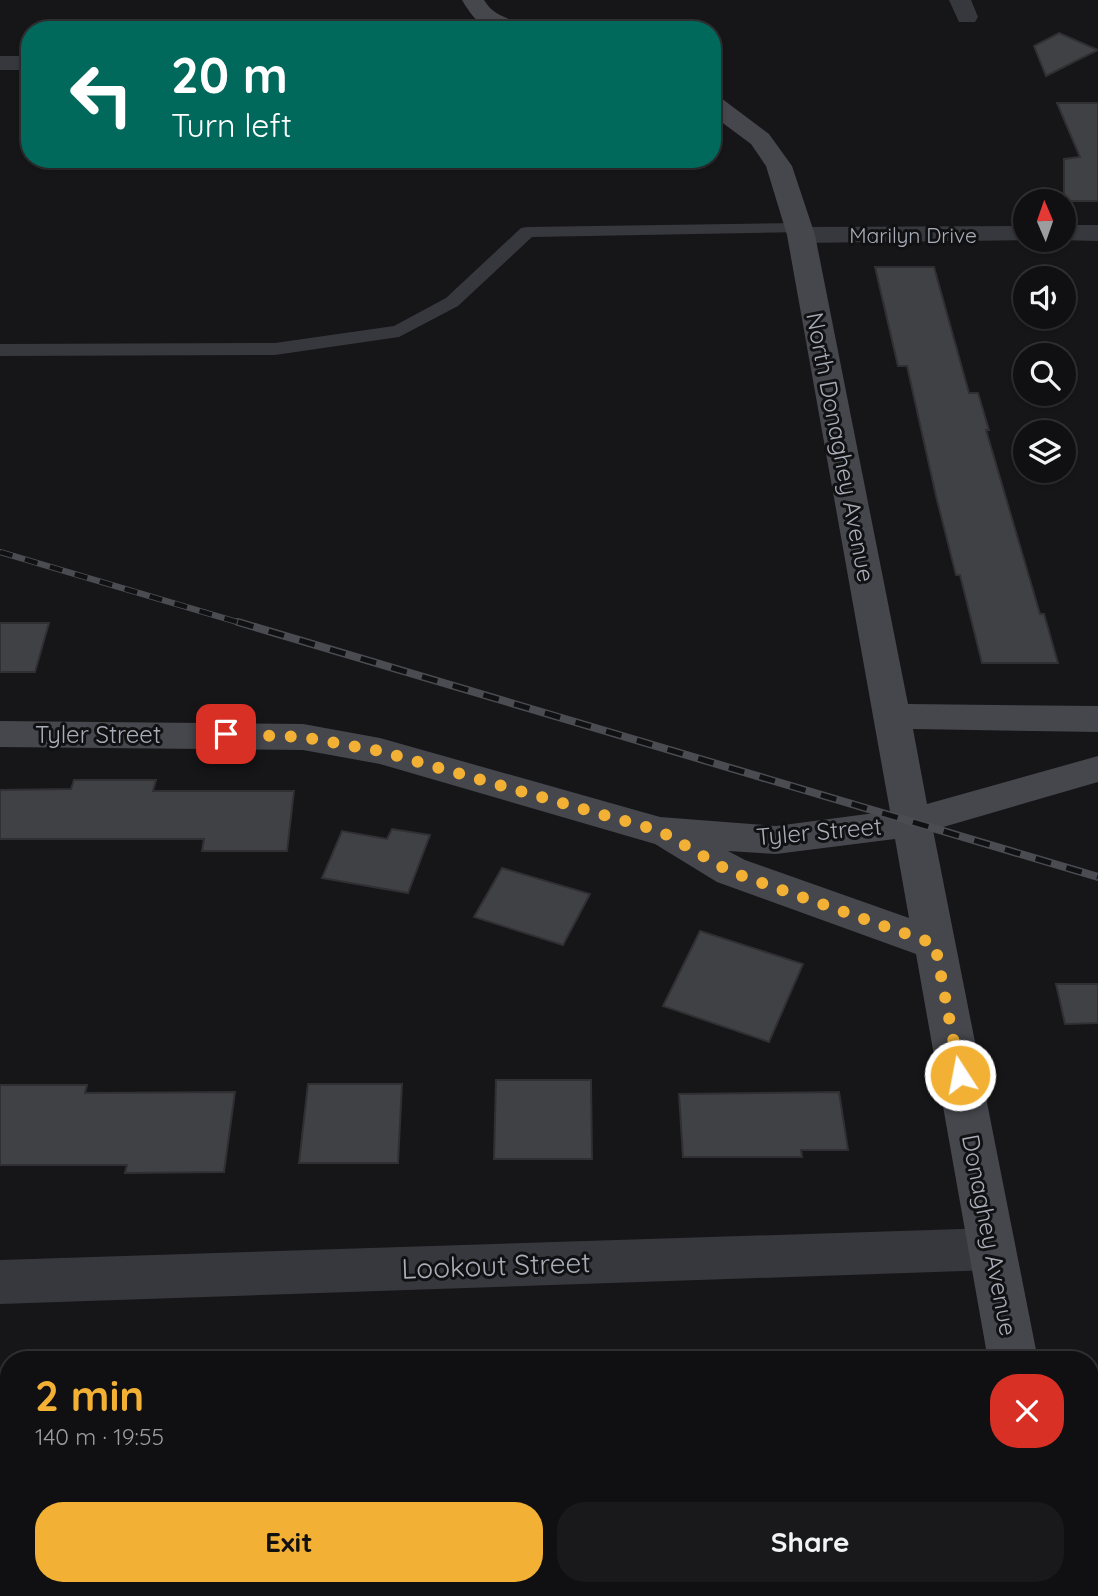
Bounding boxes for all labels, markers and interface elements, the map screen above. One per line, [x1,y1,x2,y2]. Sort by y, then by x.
text: 20 m [171,44,288,105]
icon: left [56,49,147,140]
text: Turn left [171,105,292,145]
north arrow [1013,189,1076,252]
map controls [1013,189,1076,483]
street label: Marilyn Drive [849,222,977,248]
button: sound [1013,266,1076,329]
street label: North Donaghey Avenue [800,310,882,584]
button: search [1013,343,1076,406]
button: layers [1013,420,1076,483]
pin [196,704,256,764]
icon: arrive [207,715,245,753]
street label: Tyler Street [35,719,161,749]
street label: Tyler Street [755,811,883,851]
position arrow [923,1038,997,1112]
street label: Donaghey Avenue [956,1132,1024,1338]
street label: Lookout Street [401,1244,591,1286]
text: 2 min [35,1369,144,1422]
button: close [990,1374,1064,1448]
text: 140 m · 19:55 [35,1422,164,1451]
button: Exit [35,1502,543,1582]
button: Share [557,1502,1064,1582]

